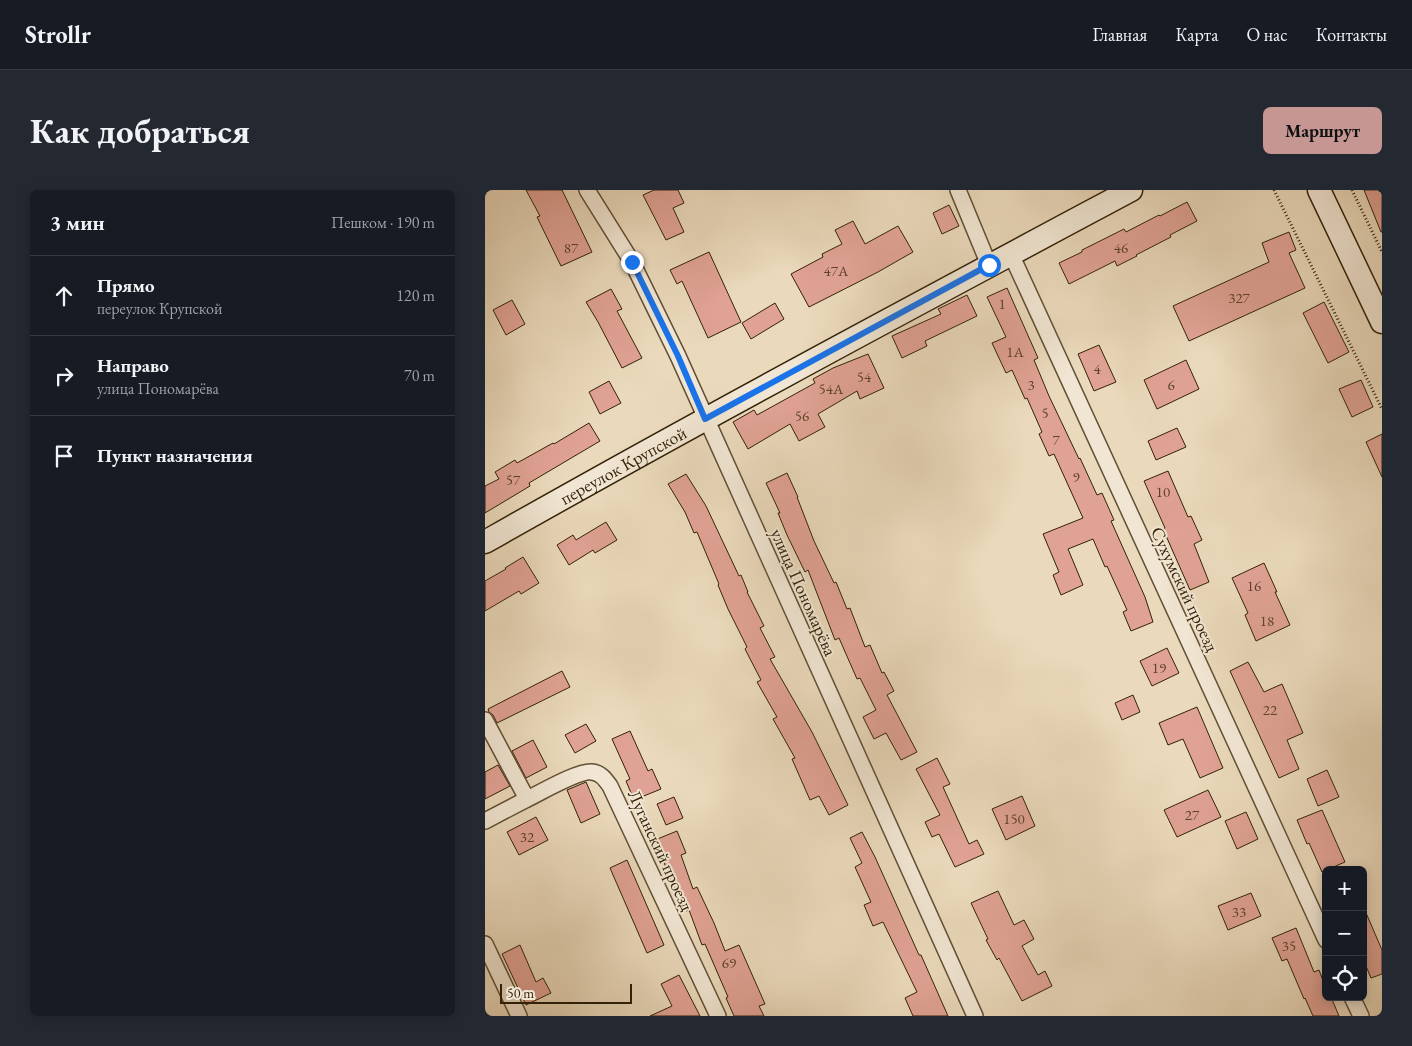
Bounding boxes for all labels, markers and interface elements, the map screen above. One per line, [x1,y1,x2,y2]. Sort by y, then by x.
text: Strollr [25,19,91,50]
text: Главная [1093,23,1147,46]
text: Карта [1175,23,1218,46]
text: О нас [1246,23,1288,46]
text: Контакты [1316,23,1387,46]
button: Маршрут [1263,107,1382,154]
text: Как добраться [30,108,250,153]
text: 3 мин [50,209,105,236]
text: Пешком · 190 m [331,212,435,233]
house number: 87 [564,238,579,257]
house number: 46 [1114,238,1128,257]
route end [621,251,644,274]
route start [978,254,1001,277]
house number: 47А [824,261,849,280]
text: Прямо [97,273,155,298]
icon: ahead [50,282,78,310]
text: 120 m [396,285,435,306]
house number: 327 [1228,288,1251,307]
house number: 1 [998,294,1006,313]
text: переулок Крупской [97,298,222,319]
house number: 1А [1006,342,1024,361]
text: Направо [97,353,169,378]
house number: 4 [1093,359,1101,378]
icon: right [50,362,78,390]
text: 70 m [404,365,435,386]
house number: 54 [857,367,872,386]
house number: 3 [1027,375,1035,394]
house number: 6 [1167,375,1175,394]
text: улица Пономарёва [97,378,219,399]
house number: 54А [819,379,844,398]
house number: 5 [1041,403,1049,422]
house number: 56 [795,406,809,425]
street label: переулок Крупской [556,420,691,509]
house number: 7 [1052,430,1060,449]
icon: arrive [50,442,78,470]
text: Пункт назначения [97,443,253,468]
house number: 9 [1072,467,1080,486]
house number: 57 [506,470,521,489]
house number: 10 [1156,482,1170,501]
street label: Сухумский проезд [1146,523,1224,655]
street label: улица Пономарёва [766,525,843,660]
house number: 16 [1247,576,1261,595]
house number: 18 [1260,611,1274,630]
house number: 19 [1152,658,1166,677]
house number: 22 [1263,700,1278,719]
street label: Луганский проезд [623,786,699,914]
house number: 27 [1185,805,1200,824]
house number: 150 [1003,809,1025,828]
house number: 32 [520,827,535,846]
map controls [1322,866,1367,1001]
button: + [1322,866,1367,911]
house number: 33 [1232,902,1246,921]
button: − [1322,911,1367,956]
house number: 35 [1282,936,1296,955]
house number: 69 [722,953,736,972]
button: locate [1322,956,1367,1001]
scale bar [500,981,633,1004]
text: 50 m [507,984,534,1002]

